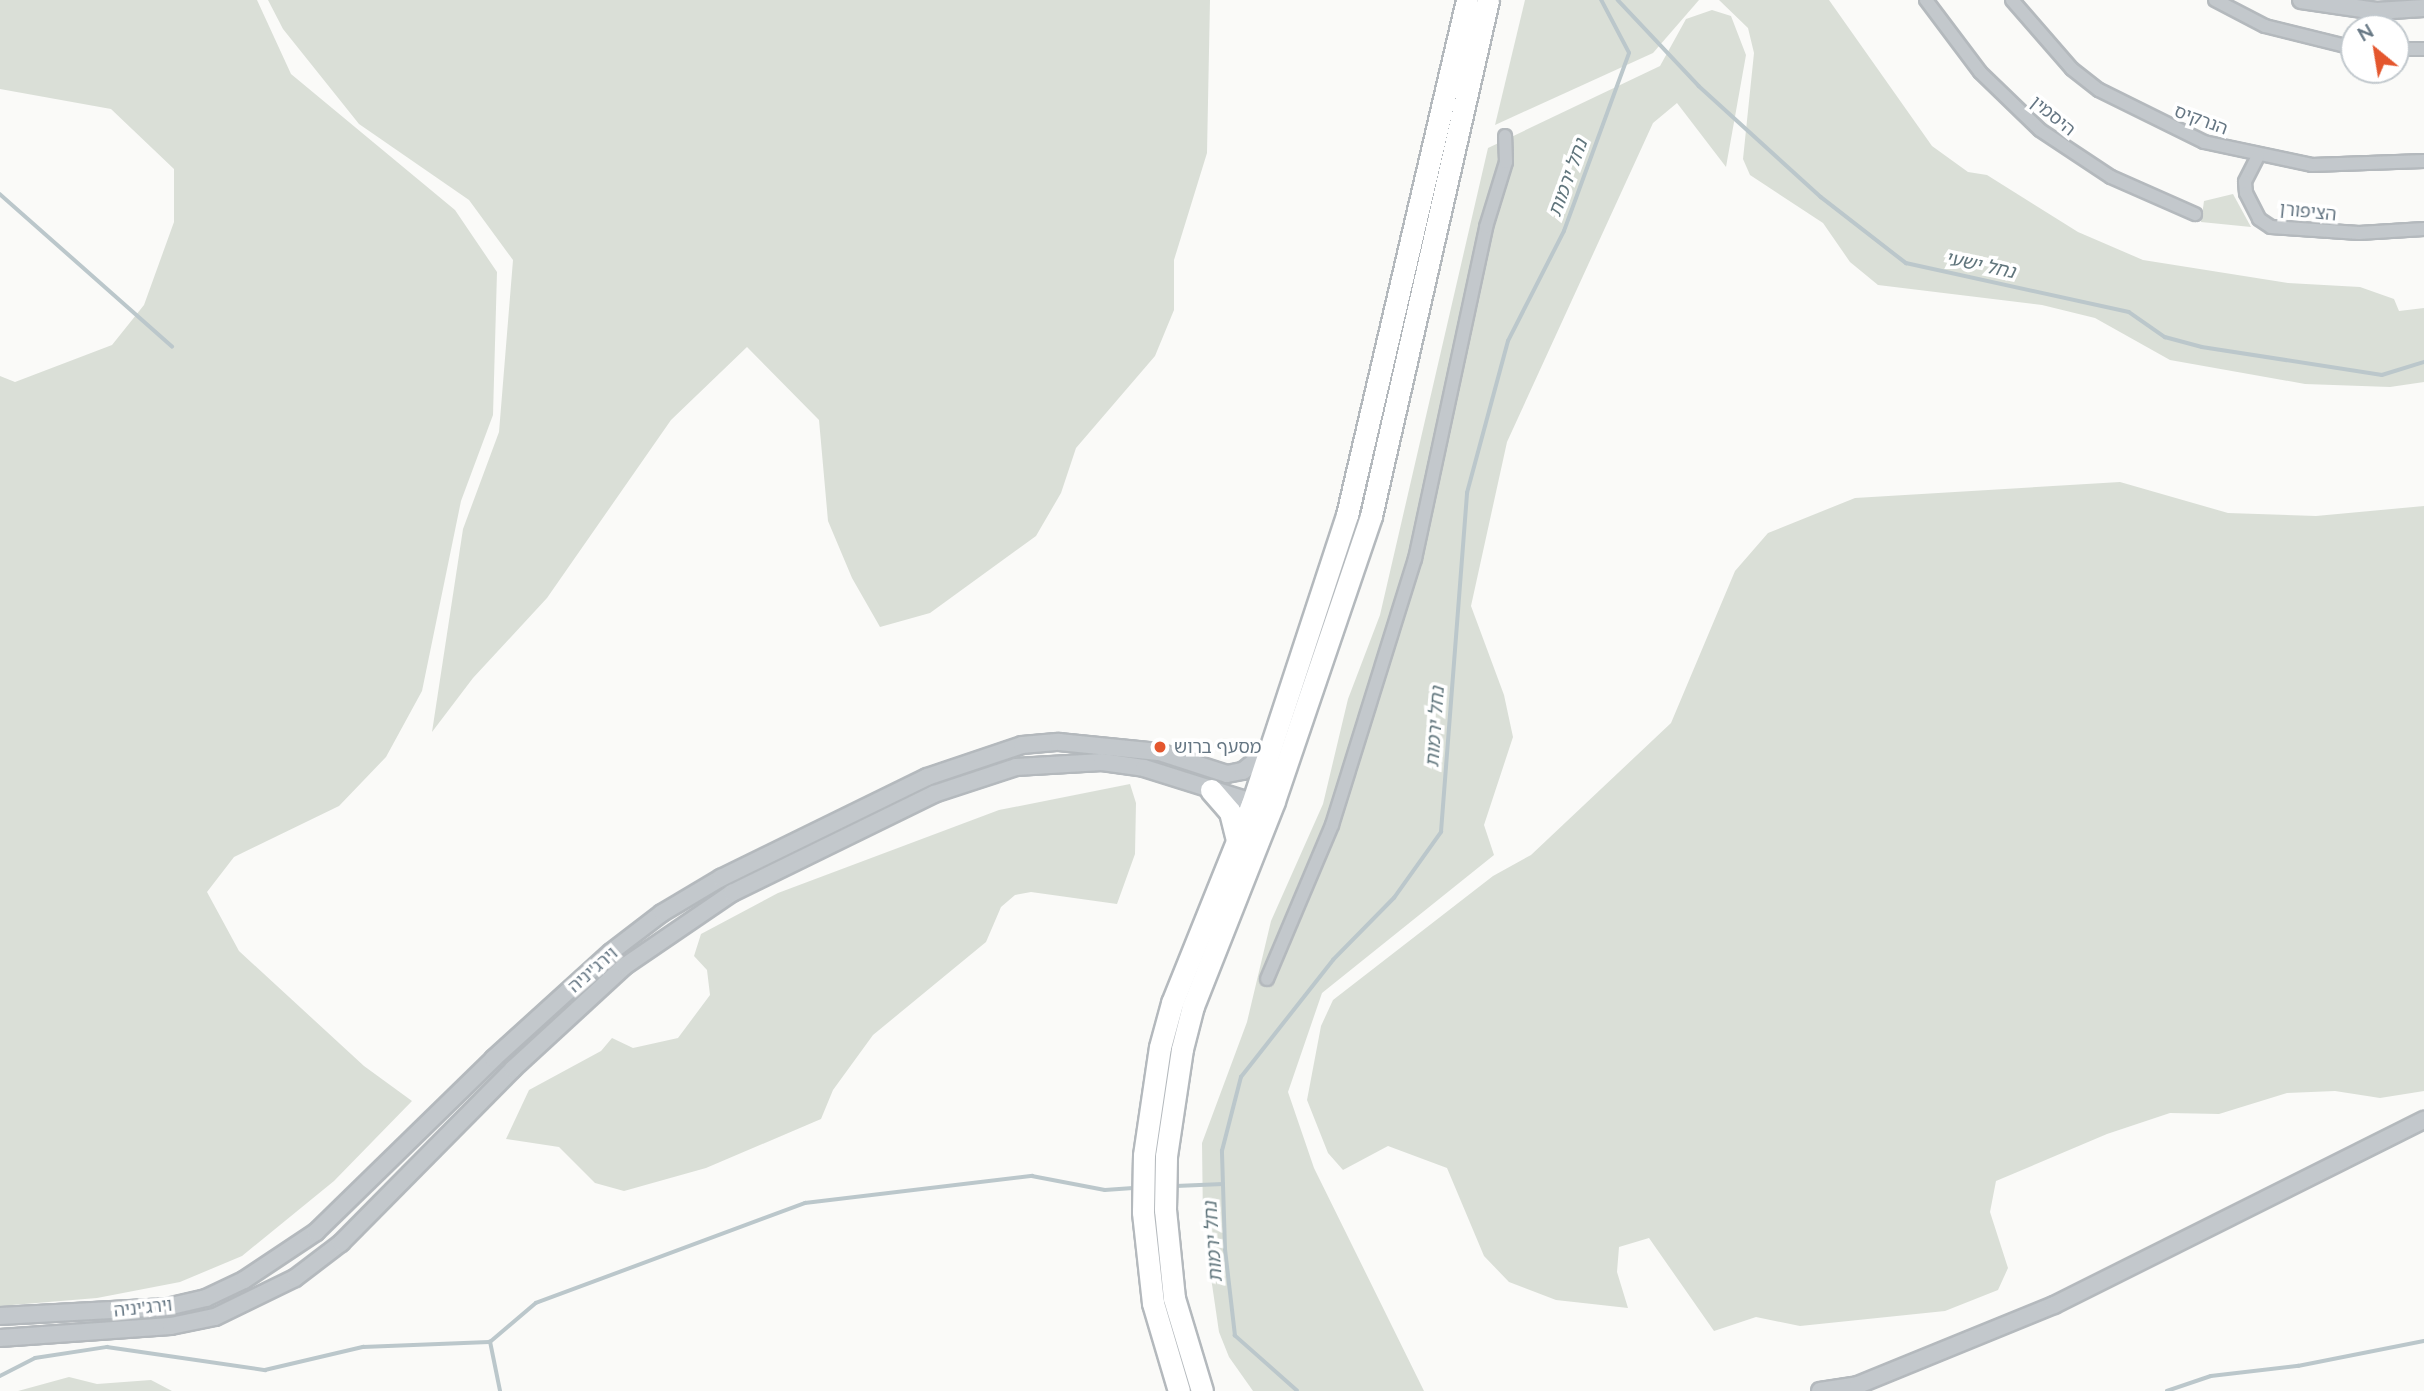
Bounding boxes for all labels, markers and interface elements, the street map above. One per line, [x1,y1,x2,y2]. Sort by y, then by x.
north arrow [2340,14,2410,84]
text: N [2353,19,2378,47]
street label: היסמין [2026,92,2080,140]
street label: הנרקיס [2171,100,2231,140]
water label: נחל ירמות [1543,136,1593,220]
street label: הציפורן [2278,198,2338,226]
water label: נחל ישעי [1943,246,2017,284]
water label: נחל ירמות [1421,686,1449,768]
place label: מסעף ברוש [1174,736,1261,758]
marker: מסעף ברוש [1152,739,1168,755]
street label: וירג'יניה [564,943,622,997]
water label: נחל ירמות [1199,1201,1227,1283]
street label: וירג'יניה [113,1294,173,1322]

